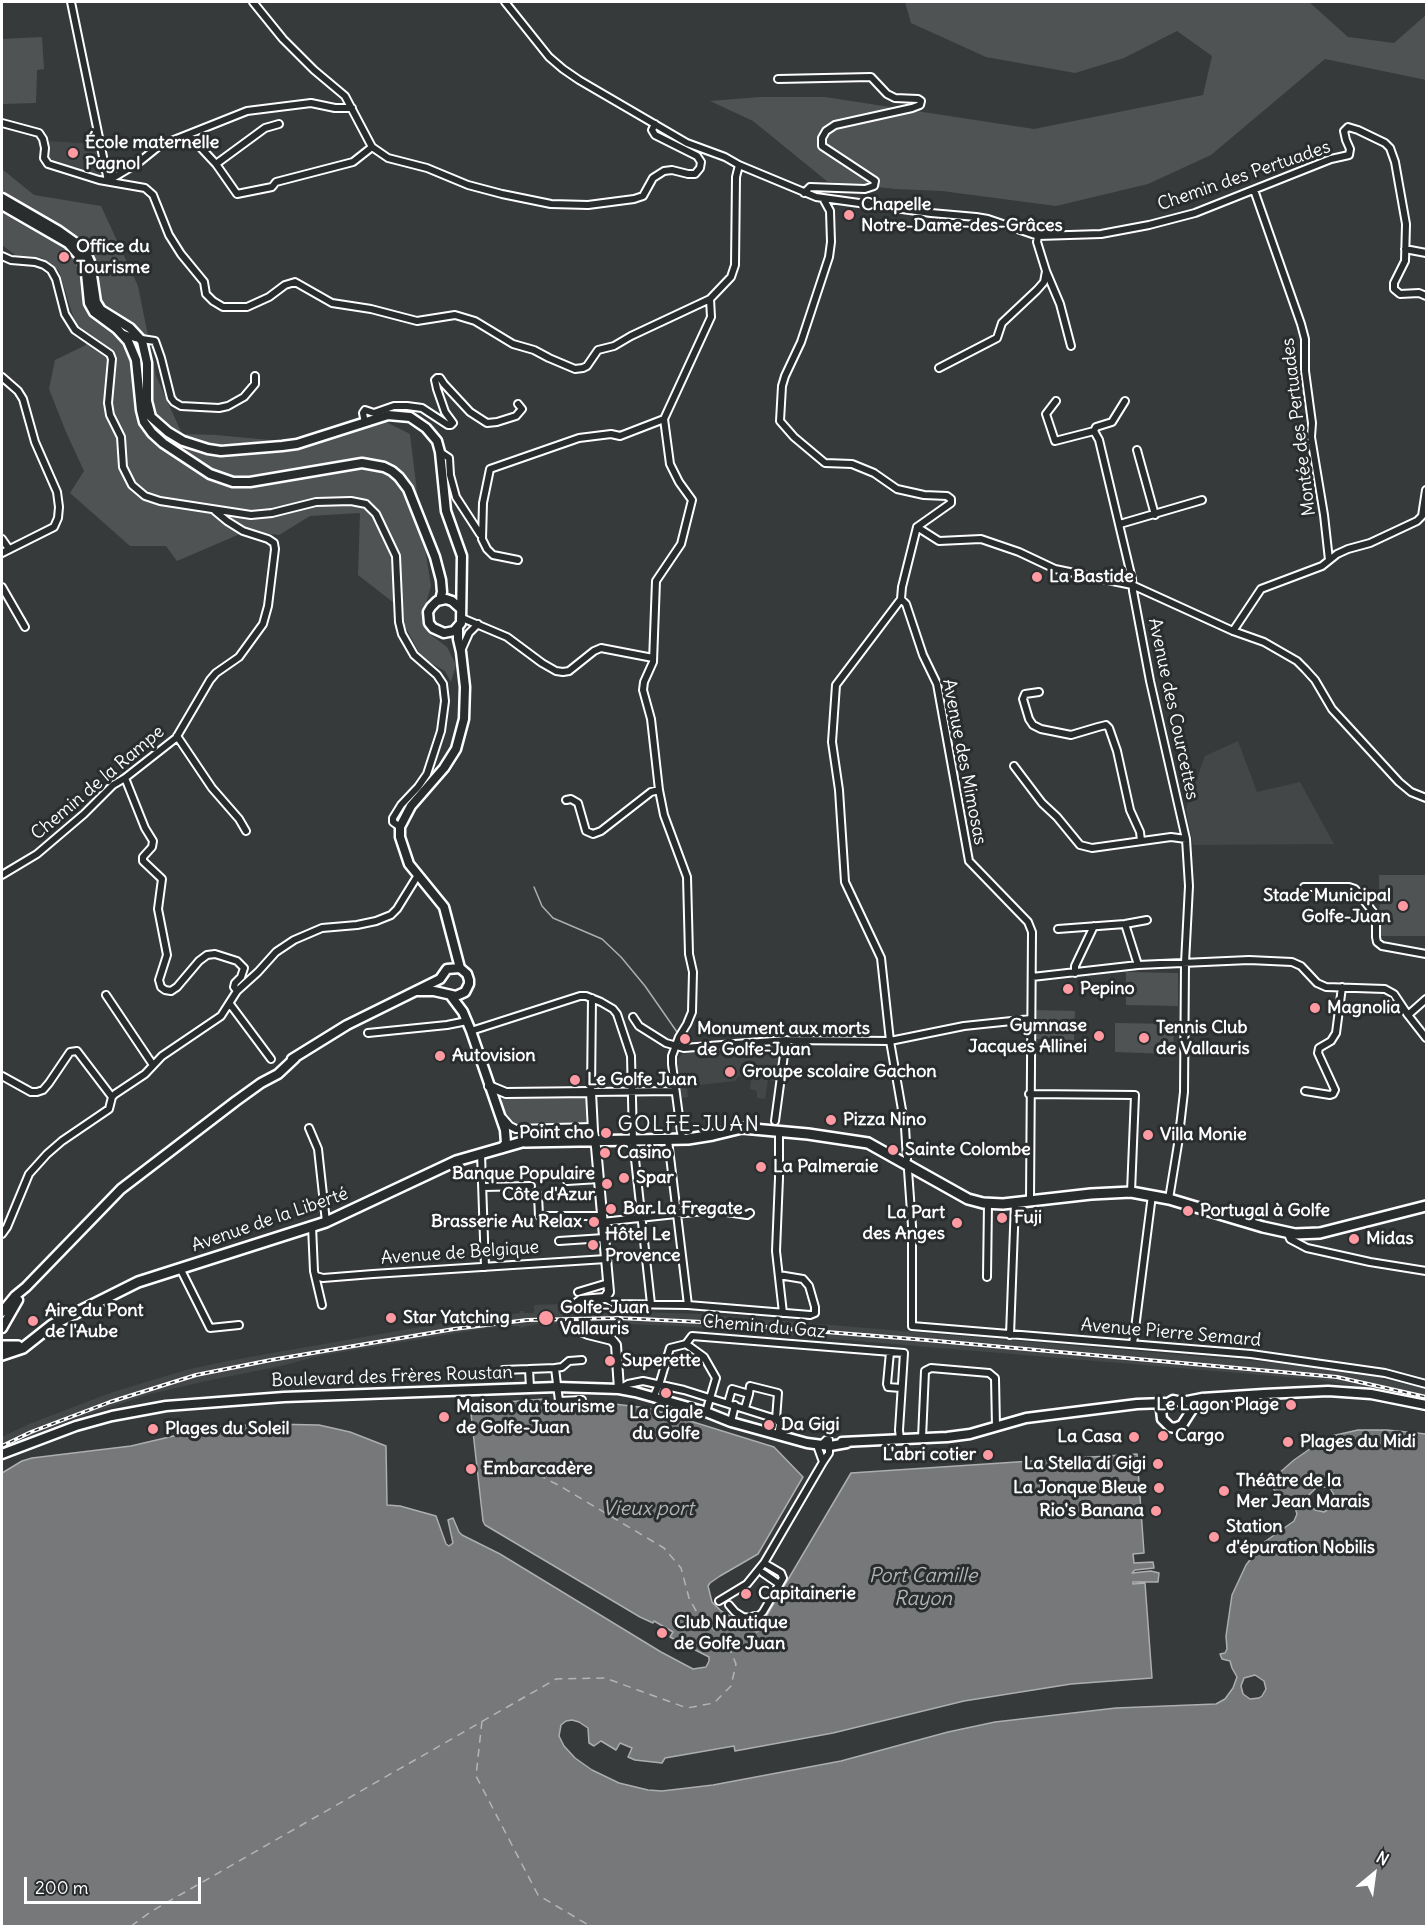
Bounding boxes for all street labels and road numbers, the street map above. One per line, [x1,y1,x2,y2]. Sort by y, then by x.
street label: Chemin des Pertuades [1155,136,1333,216]
street label: Montée des Pertuades [1277,337,1321,517]
street label: Avenue des Courcettes [1143,616,1203,802]
street label: Avenue des Mimosas [937,677,991,847]
street label: Chemin de la Rampe [27,721,169,845]
street label: Avenue de la Liberté [189,1183,351,1257]
street label: Avenue de Belgique [380,1237,540,1269]
street label: Chemin du Gaz [701,1311,827,1343]
street label: Avenue Pierre Semard [1080,1314,1262,1352]
street label: Boulevard des Frères Roustan [271,1362,513,1392]

